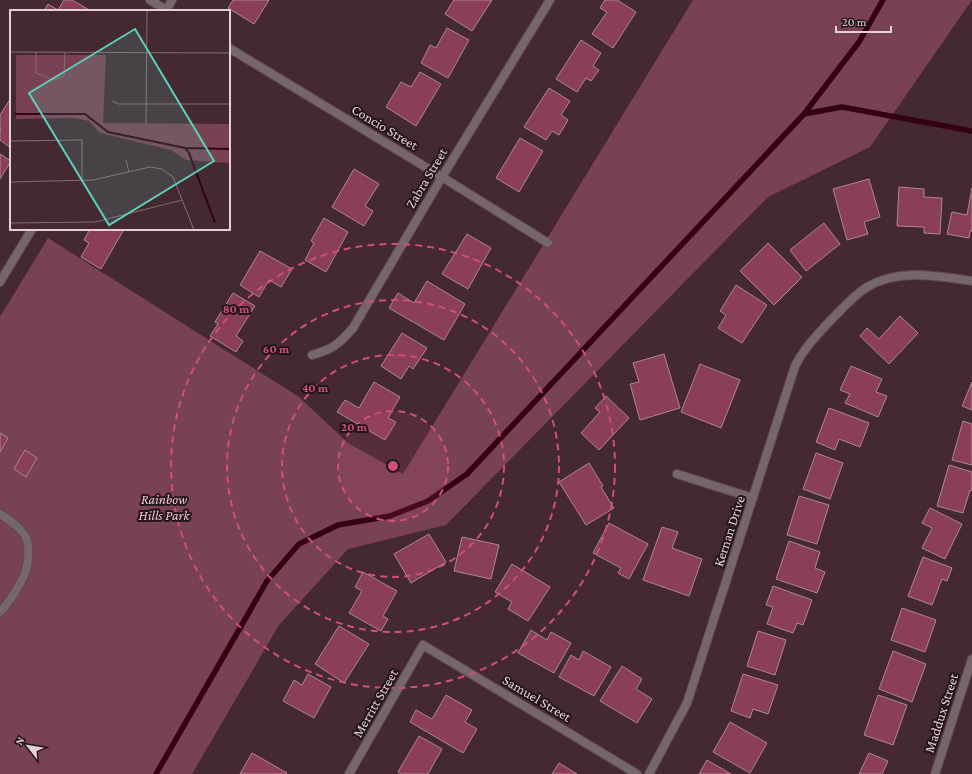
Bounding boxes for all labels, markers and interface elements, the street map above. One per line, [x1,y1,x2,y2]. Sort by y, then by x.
scale bar [836,8,891,34]
inset map [10,10,230,230]
text: 20 m [842,15,867,29]
street label: Concio Street [349,101,421,153]
street label: Zabra Street [402,145,450,211]
text: 80 m [223,302,250,316]
text: 60 m [263,342,290,356]
text: 40 m [302,381,329,395]
text: 20 m [341,420,368,434]
centre of rings [386,459,400,473]
park label: Rainbow Hills Park [139,491,190,523]
street label: Kernan Drive [710,494,748,568]
street label: Merritt Street [349,666,401,740]
street label: Samuel Street [500,671,574,725]
street label: Maddux Street [921,671,961,755]
north arrow [8,726,48,766]
text: N [12,734,27,747]

